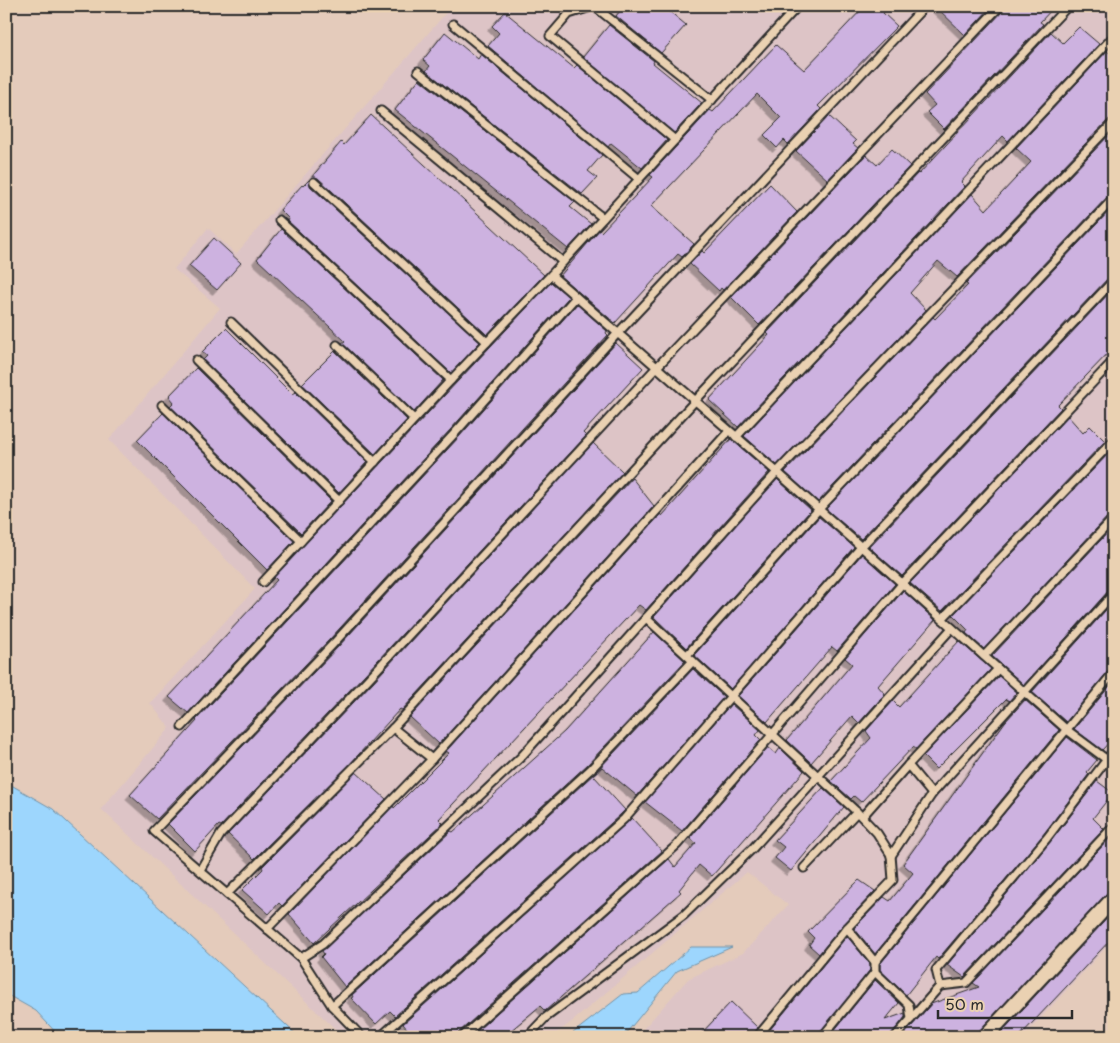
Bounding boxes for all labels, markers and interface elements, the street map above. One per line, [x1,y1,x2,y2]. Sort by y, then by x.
scale bar [938,988,1071,1020]
text: 50 m [945,992,984,1015]

